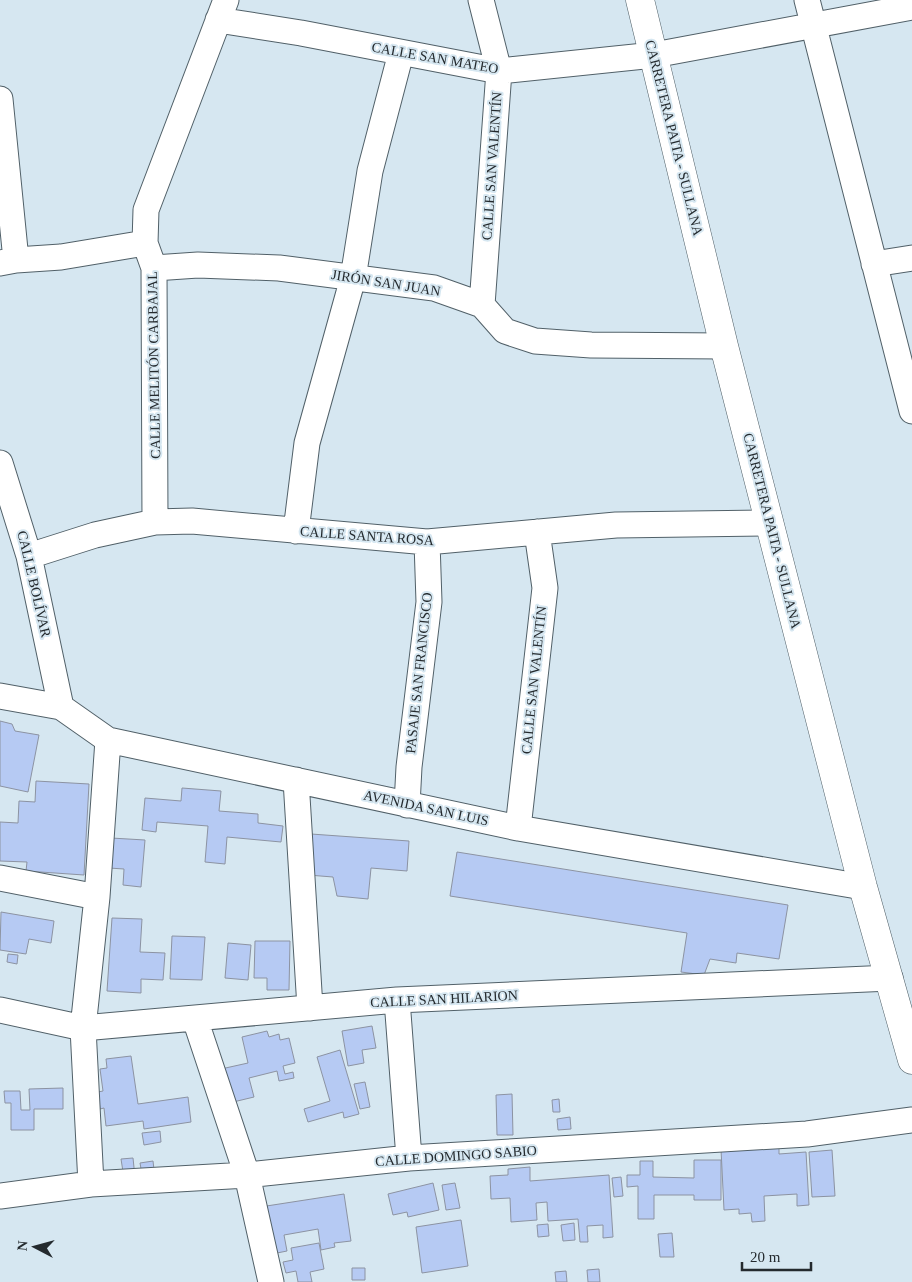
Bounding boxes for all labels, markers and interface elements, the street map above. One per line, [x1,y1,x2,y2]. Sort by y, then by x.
street label: CALLE SAN MATEO [371,39,499,77]
street label: CARRETERA PAITA - SULLANA [642,39,706,238]
street label: CALLE SAN VALENTÍN [478,91,505,241]
street label: JIRÓN SAN JUAN [330,266,442,299]
street label: CALLE MELITÓN CARBAJAL [144,271,163,459]
street label: CARRETERA PAITA - SULLANA [740,432,804,631]
street label: CALLE SANTA ROSA [300,524,435,548]
street label: CALLE BOLÍVAR [14,529,55,639]
street label: PASAJE SAN FRANCISCO [403,592,435,754]
street label: CALLE SAN VALENTÍN [518,605,549,755]
street label: AVENIDA SAN LUIS [362,787,490,829]
street label: CALLE SAN HILARION [370,988,518,1010]
street label: CALLE DOMINGO SABIO [375,1143,537,1169]
north arrow [10,1222,60,1272]
text: N [15,1240,31,1252]
scale bar [742,1240,811,1272]
text: 20 m [750,1249,781,1265]

